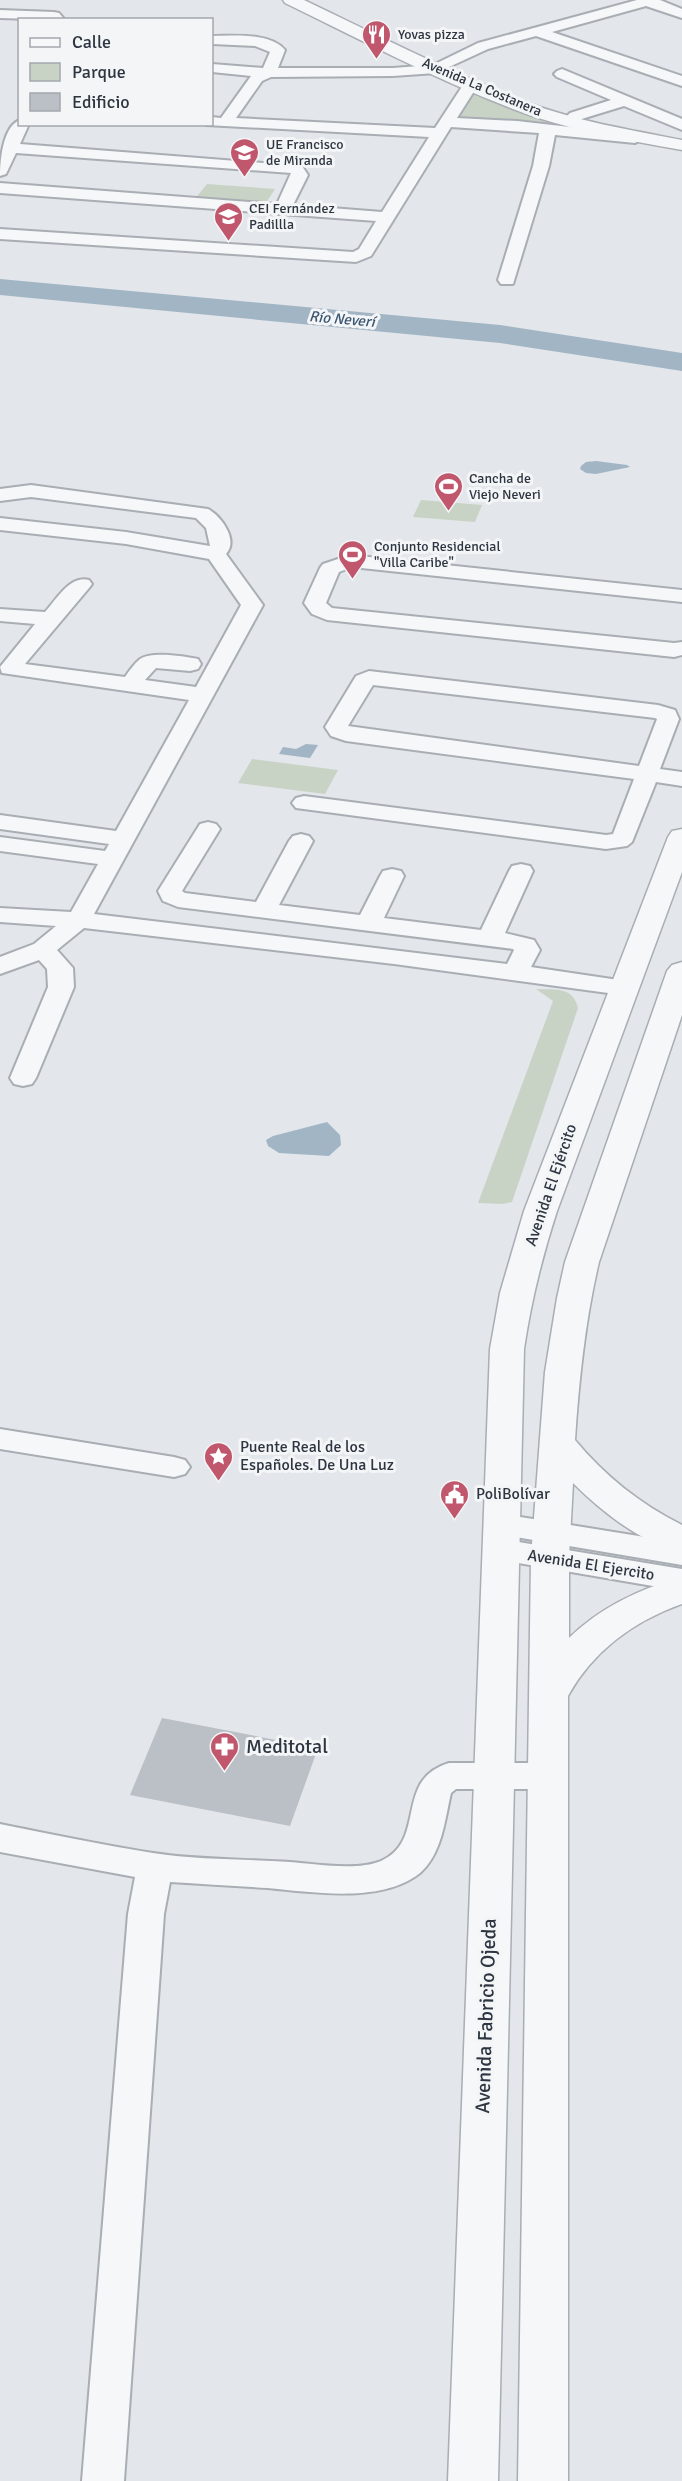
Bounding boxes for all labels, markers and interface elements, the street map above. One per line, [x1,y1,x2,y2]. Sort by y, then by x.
legend [18,18,213,126]
restaurant icon: Yovas pizza [361,18,393,60]
place label: Yovas pizza [398,26,465,43]
text: Calle [72,31,111,53]
street label: Avenida La Costanera [420,54,544,120]
text: Parque [72,61,126,83]
text: Edificio [72,91,130,113]
school or university icon: UE Francisco de Miranda [229,136,261,178]
place label: UE Francisco de Miranda [266,136,344,169]
school or university icon: CEI Fernández Padillla [212,200,244,242]
place label: CEI Fernández Padillla [249,200,335,233]
water label: Río Neverí [309,307,378,331]
sports icon: Cancha de Viejo Neveri [432,470,464,512]
place label: Cancha de Viejo Neveri [469,470,541,503]
sports icon: Conjunto Residencial "Villa Caribe" [337,538,369,580]
place label: Conjunto Residencial "Villa Caribe" [374,538,501,571]
street label: Avenida El Ejército [521,1121,581,1249]
place label: Puente Real de los Españoles. De Una Luz [240,1437,394,1475]
place icon: Puente Real de los Españoles. De Una Luz [203,1440,235,1482]
public building icon: PoliBolívar [439,1478,471,1520]
place label: PoliBolívar [476,1484,550,1504]
street label: Avenida El Ejercito [526,1545,656,1585]
pharmacy icon: Meditotal [209,1730,241,1772]
place label: Meditotal [246,1734,328,1759]
street label: Avenida Fabricio Ojeda [470,1918,502,2114]

